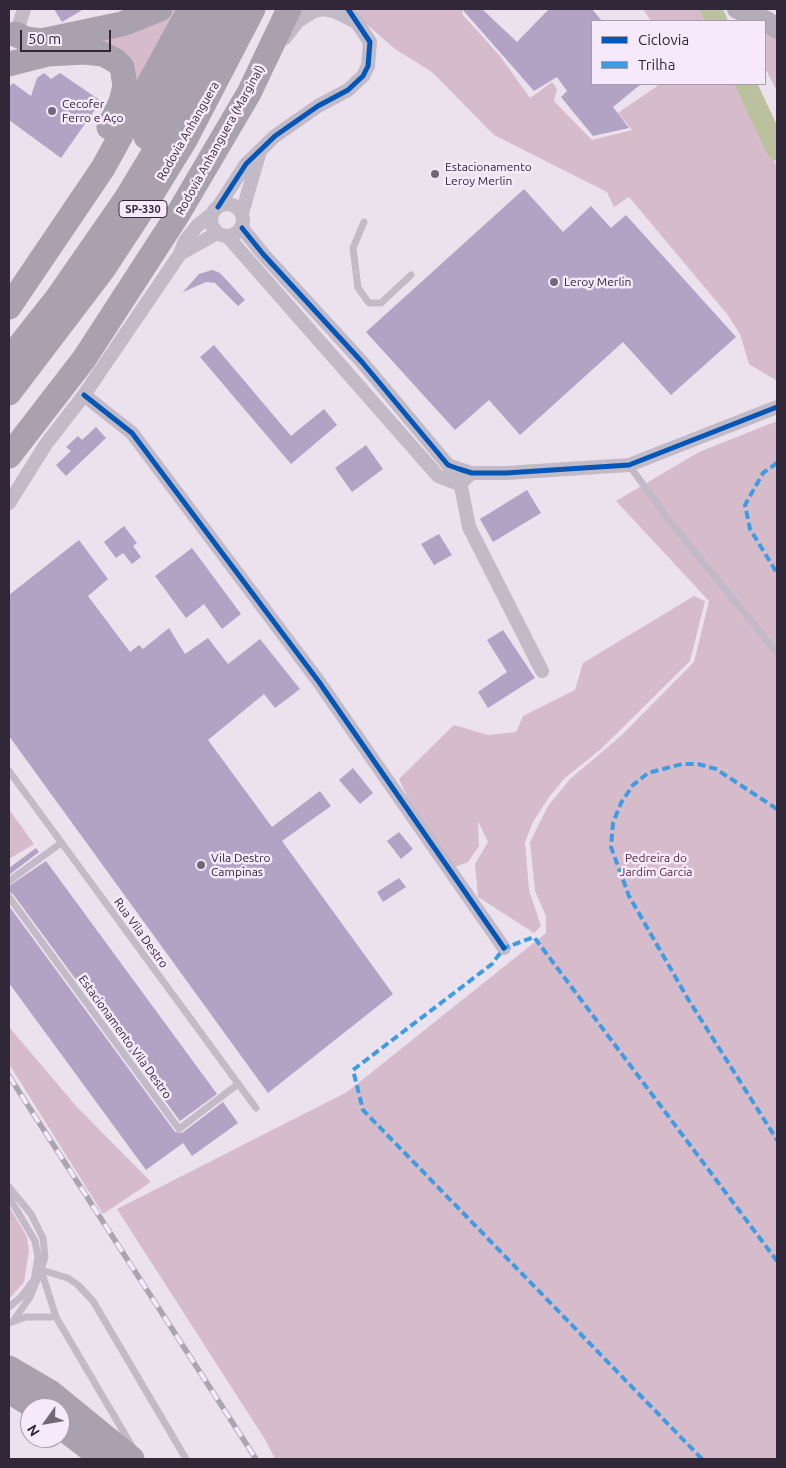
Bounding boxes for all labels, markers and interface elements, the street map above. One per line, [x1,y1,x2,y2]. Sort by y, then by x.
scale bar [22,20,114,52]
legend [591,20,766,85]
text: 50 m [28,30,61,47]
text: Ciclovia [638,31,689,48]
text: Trilha [638,56,675,73]
street label: Rodovia Anhanguera (Marginal) [173,63,267,217]
street label: Rodovia Anhanguera [154,79,222,183]
place label: Cecofer Ferro e Aço [62,97,123,125]
marker: Cecofer Ferro e Aço [46,105,58,117]
place label: Estacionamento Leroy Merlin [445,160,532,188]
marker: Estacionamento Leroy Merlin [429,168,441,180]
road number: SP-330 [119,200,167,218]
place label: Leroy Merlin [564,275,631,289]
marker: Leroy Merlin [548,276,560,288]
place label: Vila Destro Campinas [211,851,271,879]
park label: Pedreira do Jardim Garcia [620,851,692,879]
marker: Vila Destro Campinas [195,859,207,871]
street label: Rua Vila Destro [111,895,171,971]
street label: Estacionamento Vila Destro [75,972,175,1102]
north arrow [20,1398,70,1448]
text: N [24,1422,43,1439]

